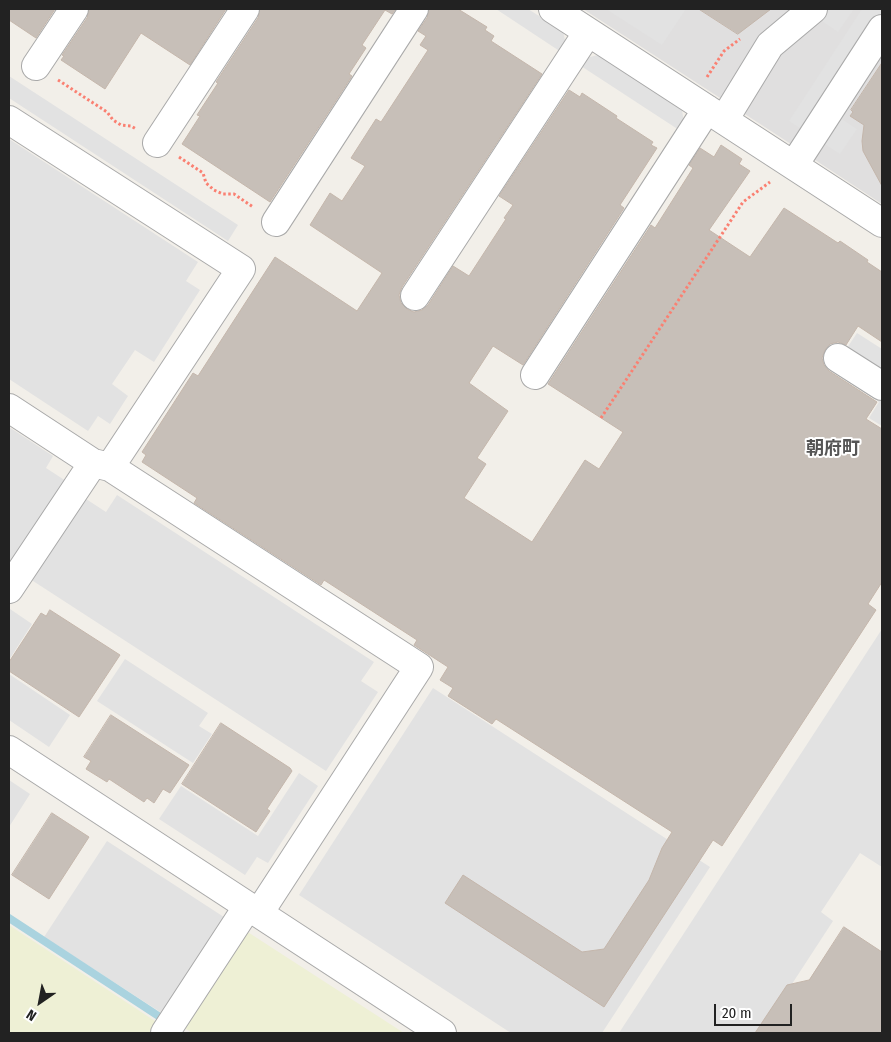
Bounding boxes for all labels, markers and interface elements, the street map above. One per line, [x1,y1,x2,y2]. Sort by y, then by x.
district label: 朝府町 [806,438,860,460]
north arrow [15,977,65,1027]
scale bar [716,994,794,1026]
text: 20 m [722,1004,752,1022]
text: N [23,1006,40,1024]

